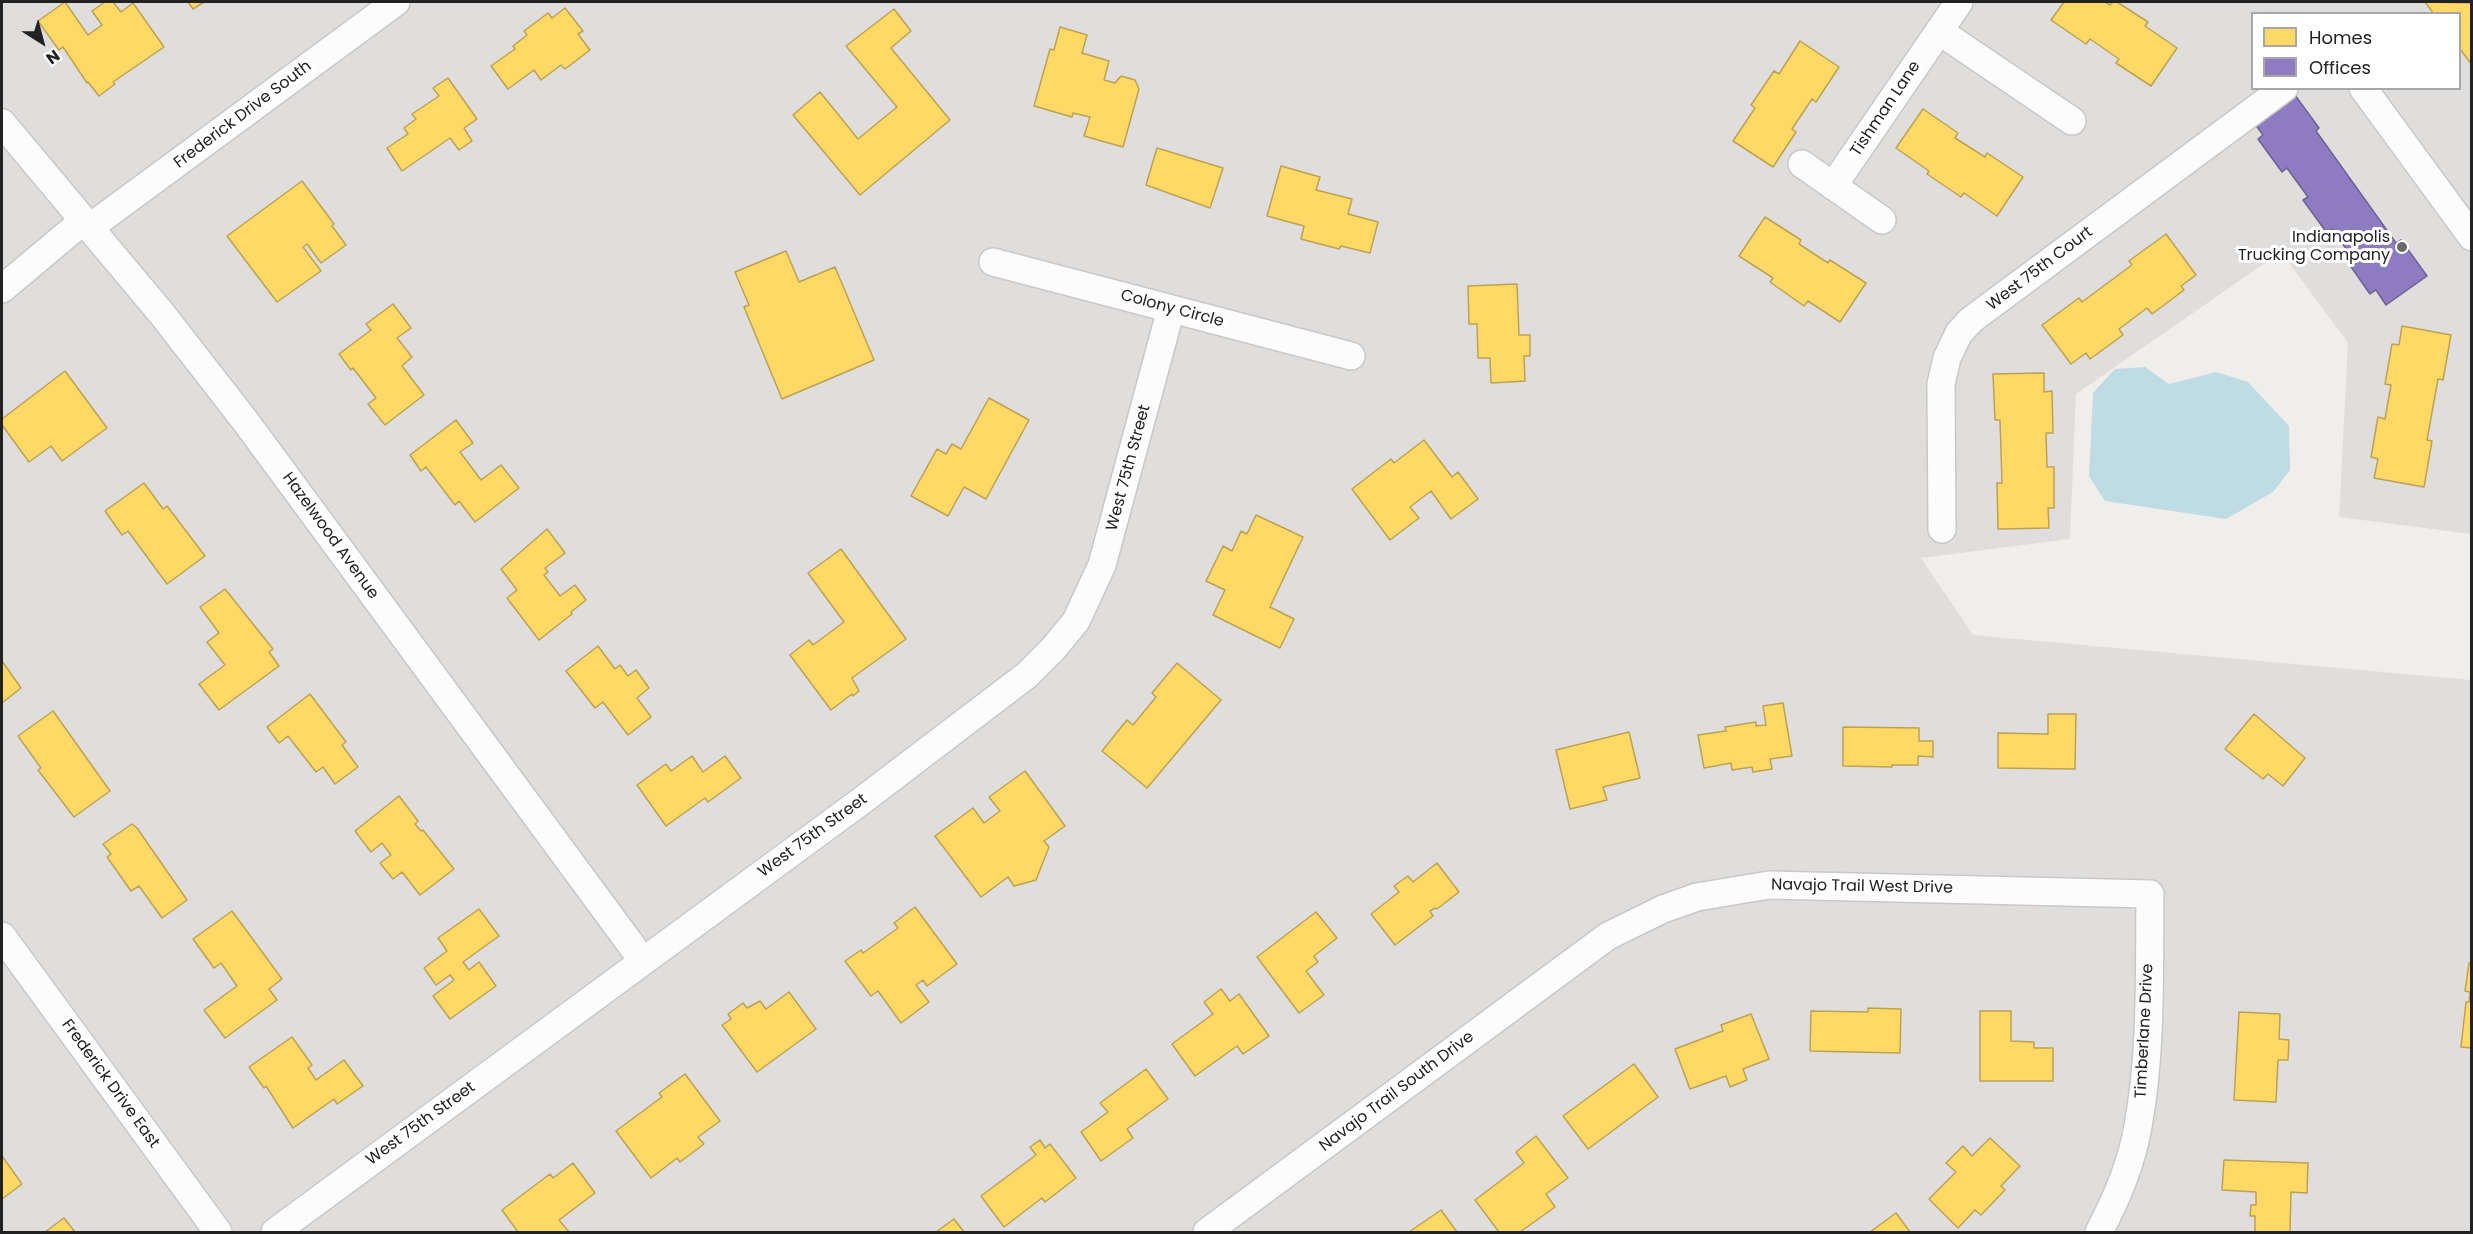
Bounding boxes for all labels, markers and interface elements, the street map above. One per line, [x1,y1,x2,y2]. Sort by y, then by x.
north arrow [12,12,72,72]
legend [2251,12,2461,90]
text: Homes [2309,25,2372,50]
text: N [41,44,65,70]
text: Offices [2309,55,2371,80]
street label: Frederick Drive South [170,57,316,173]
street label: Tishman Lane [1847,58,1925,160]
street label: West 75th Court [1983,223,2097,315]
place label: Indianapolis Trucking Company [2238,228,2390,266]
marker: Indianapolis Trucking Company [2395,240,2409,254]
street label: Colony Circle [1118,286,1226,332]
street label: West 75th Street [1103,403,1155,533]
street label: Hazelwood Avenue [278,469,382,603]
street label: West 75th Street [755,790,871,882]
street label: Navajo Trail West Drive [1771,876,1953,898]
street label: Timberlane Drive [2132,963,2158,1099]
street label: Frederick Drive East [57,1016,163,1152]
street label: Navajo Trail South Drive [1316,1028,1478,1156]
street label: West 75th Street [363,1078,479,1170]

